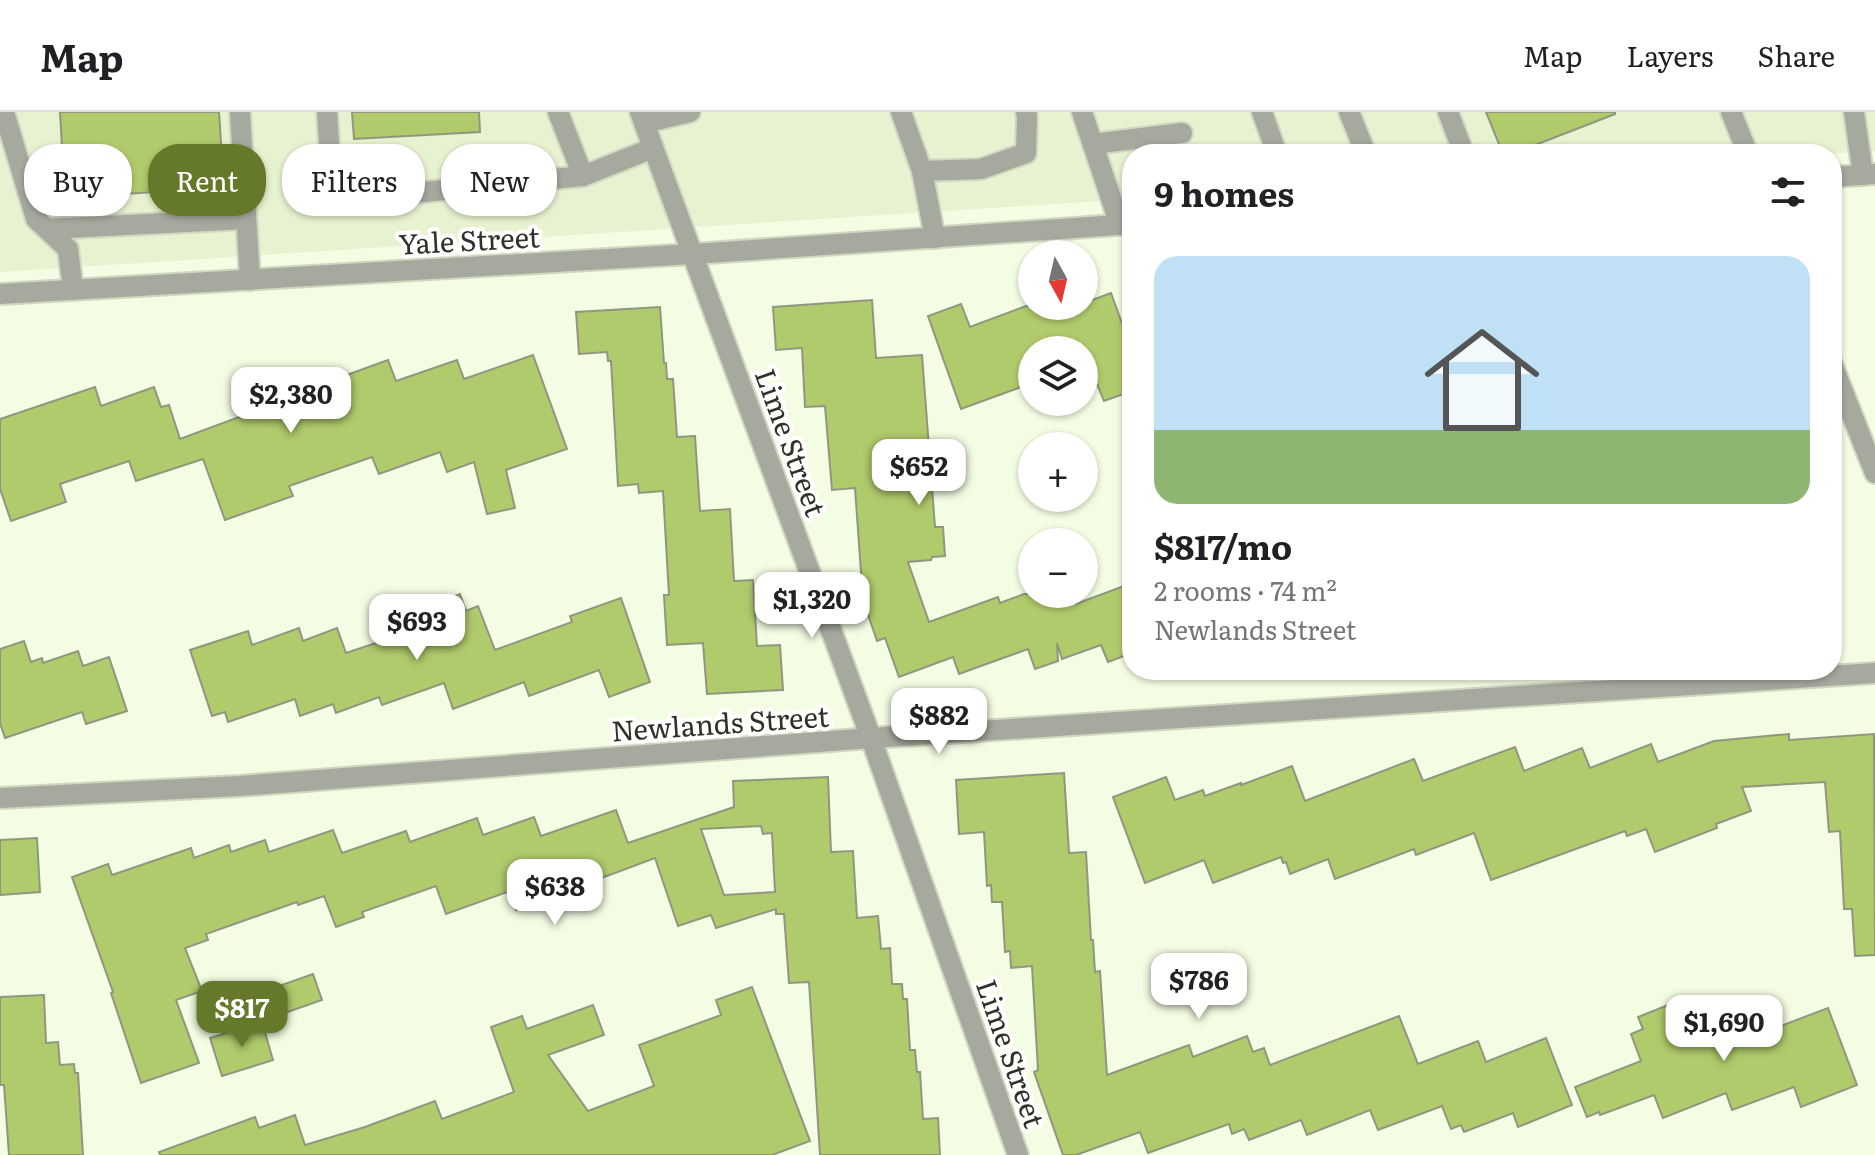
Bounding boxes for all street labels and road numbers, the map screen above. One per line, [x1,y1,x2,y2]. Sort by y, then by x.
street label: Yale Street [397,214,542,264]
street label: Lime Street [746,362,838,522]
street label: Newlands Street [610,693,831,751]
street label: Lime Street [967,973,1057,1133]

